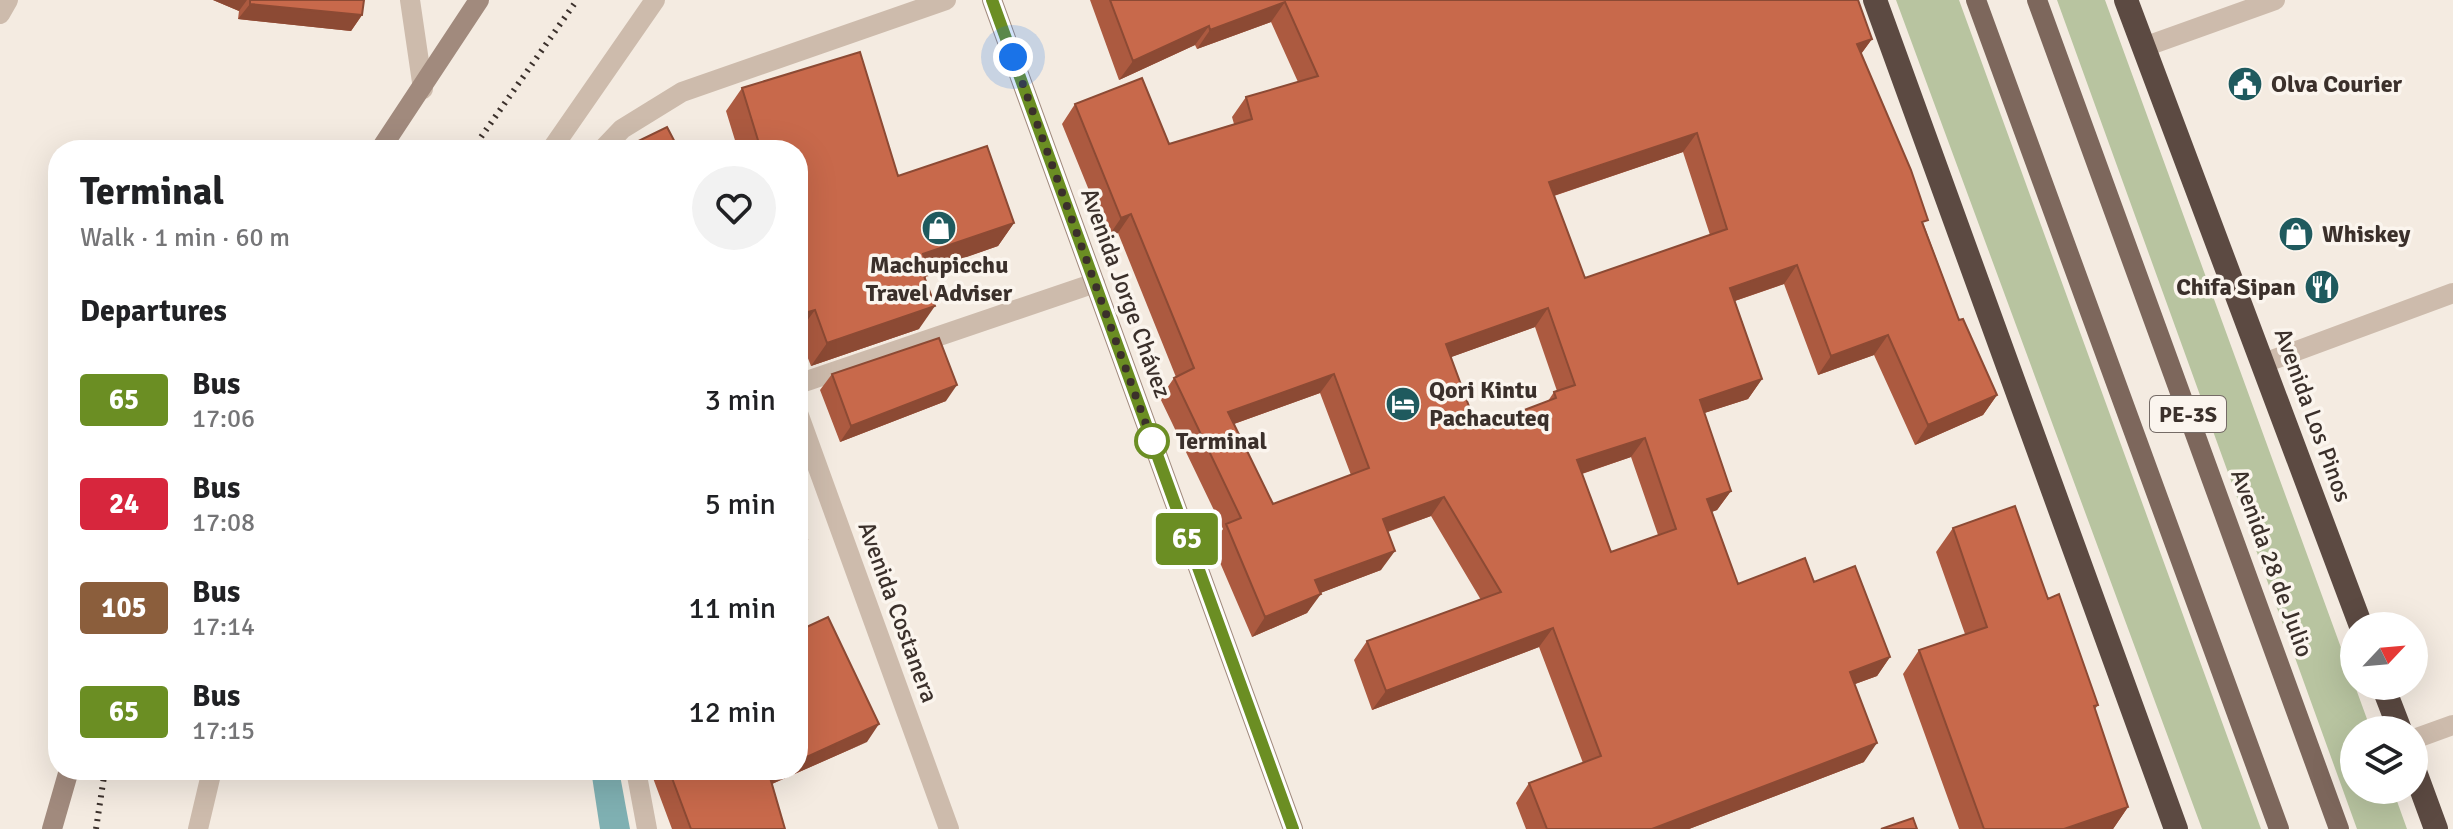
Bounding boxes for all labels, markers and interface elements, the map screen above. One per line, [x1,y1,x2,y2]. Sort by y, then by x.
your location [993,37,1033,77]
public building icon: Olva Courier [2226,65,2264,103]
place label: Olva Courier [2271,69,2403,99]
button: heart [692,166,776,250]
text: Terminal [80,168,224,215]
street label: Avenida Jorge Chávez [1074,184,1178,402]
shop icon: Machupicchu Travel Adviser [920,209,958,247]
shop icon: Whiskey [2277,215,2315,253]
place label: Whiskey [2322,219,2410,249]
text: Walk · 1 min · 60 m [80,222,290,254]
place label: Machupicchu Travel Adviser [866,250,1013,308]
restaurant icon: Chifa Sipan [2303,268,2341,306]
place label: Chifa Sipan [2176,272,2296,302]
text: Departures [80,293,227,330]
street label: Avenida Los Pinos [2268,324,2358,506]
text: Bus [192,366,240,403]
place label: Qori Kintu Pachacuteq [1429,375,1550,433]
text: 3 min [705,382,776,419]
text: 65 [109,383,139,417]
hotel icon: Qori Kintu Pachacuteq [1384,385,1422,423]
road number: PE-3S [2150,396,2226,432]
text: 17:06 [192,403,255,435]
marker: Terminal [1135,424,1169,458]
place label: Terminal [1176,426,1268,456]
street label: Avenida 28 de Julio [2224,465,2320,661]
text: Bus [192,470,240,507]
text: 5 min [705,486,776,523]
text: 24 [109,487,139,521]
text: 17:08 [192,507,255,539]
line badge: 65 [1151,513,1223,565]
street label: Avenida Costanera [851,517,945,707]
text: 65 [1172,522,1202,556]
text: Bus [192,574,240,611]
text: 11 min [689,590,776,627]
text: 105 [101,591,147,625]
text: 17:14 [192,611,255,643]
north arrow [2340,612,2428,700]
map controls [2340,612,2428,804]
text: Bus [192,678,240,715]
text: 12 min [689,694,776,731]
text: 65 [109,695,139,729]
text: 17:15 [192,715,255,747]
button: layers [2340,716,2428,804]

